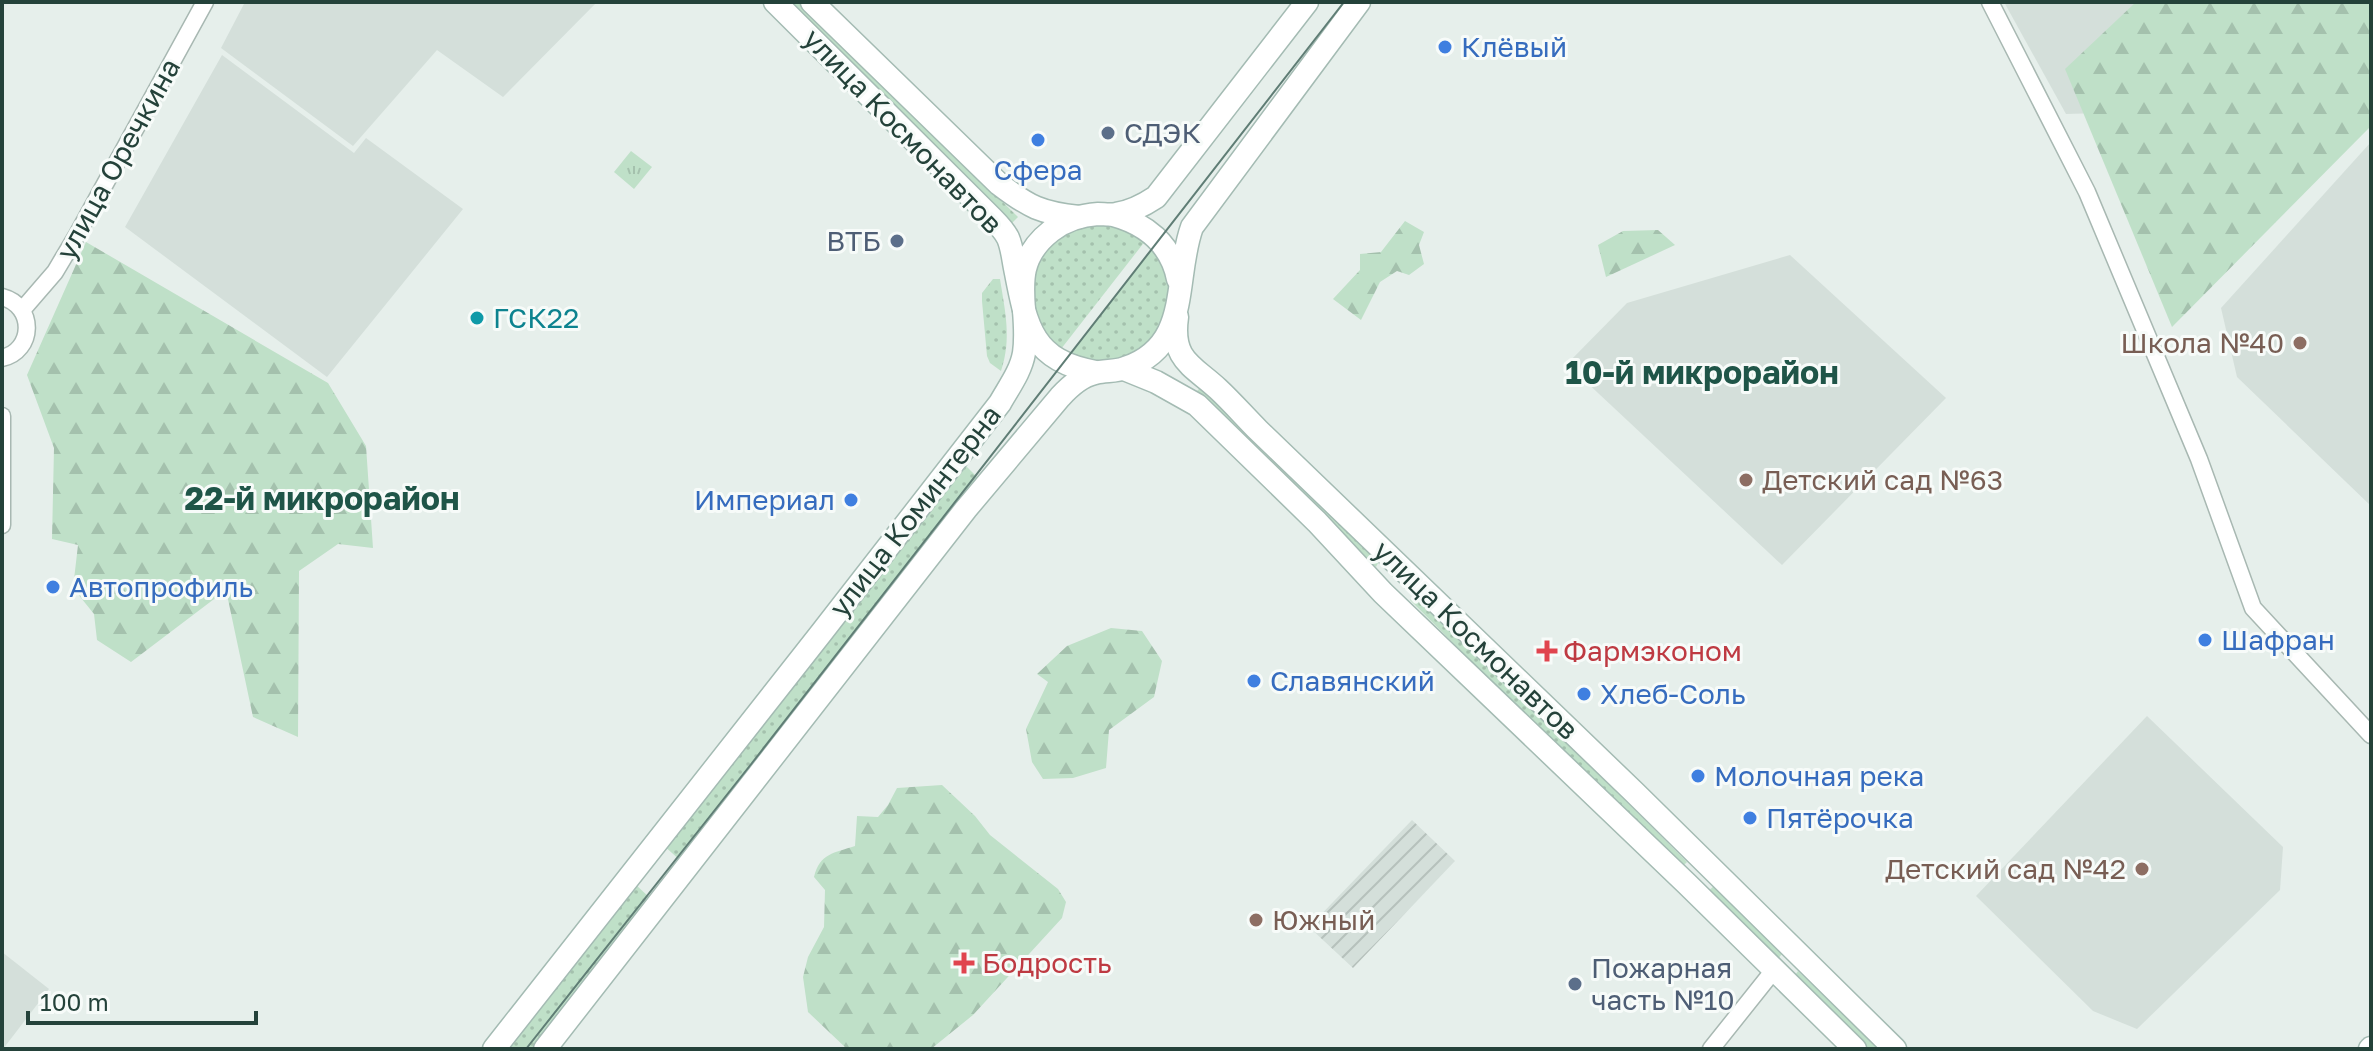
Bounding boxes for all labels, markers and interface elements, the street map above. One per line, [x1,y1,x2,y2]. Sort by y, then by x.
street label: улица Космонавтов [797,22,1010,240]
place label: Клёвый [1461,30,1567,63]
marker: Клёвый [1436,38,1454,56]
street label: улица Оречкина [49,52,186,265]
place label: СДЭК [1124,116,1201,149]
marker: СДЭК [1099,124,1117,142]
marker: Сфера [1029,131,1047,149]
place label: Сфера [993,153,1083,186]
place label: ВТБ [826,224,881,257]
marker: ВТБ [888,232,906,250]
place label: ГСК22 [493,301,579,334]
marker: ГСК22 [468,309,486,327]
place label: Школа №40 [2120,326,2284,359]
marker: Школа №40 [2291,334,2309,352]
district label: 10-й микрорайон [1565,353,1839,391]
street label: улица Коминтерна [822,398,1007,623]
place label: Детский сад №63 [1762,463,2003,496]
marker: Детский сад №63 [1737,471,1755,489]
district label: 22-й микрорайон [184,479,460,517]
place label: Империал [694,483,835,516]
marker: Империал [842,491,860,509]
street label: улица Космонавтов [1367,533,1585,746]
place label: Автопрофиль [69,570,253,603]
marker: Автопрофиль [44,578,62,596]
place label: Шафран [2221,623,2335,656]
marker: Шафран [2196,631,2214,649]
place label: Фармэконом [1563,634,1742,667]
marker: Фармэконом [1538,642,1556,660]
place label: Славянский [1270,664,1435,697]
marker: Славянский [1245,672,1263,690]
place label: Хлеб-Соль [1600,677,1746,710]
marker: Хлеб-Соль [1575,685,1593,703]
place label: Молочная река [1714,759,1924,792]
marker: Молочная река [1689,767,1707,785]
place label: Пятёрочка [1766,801,1914,834]
marker: Пятёрочка [1741,809,1759,827]
place label: Детский сад №42 [1885,852,2126,885]
marker: Детский сад №42 [2133,860,2151,878]
place label: Южный [1272,903,1375,936]
marker: Южный [1247,911,1265,929]
place label: Бодрость [982,946,1112,979]
place label: Пожарная часть №10 [1591,951,1735,1016]
marker: Бодрость [953,952,975,974]
scale bar [28,975,256,1025]
marker: Пожарная часть №10 [1566,975,1584,993]
text: 100 m [40,987,109,1016]

